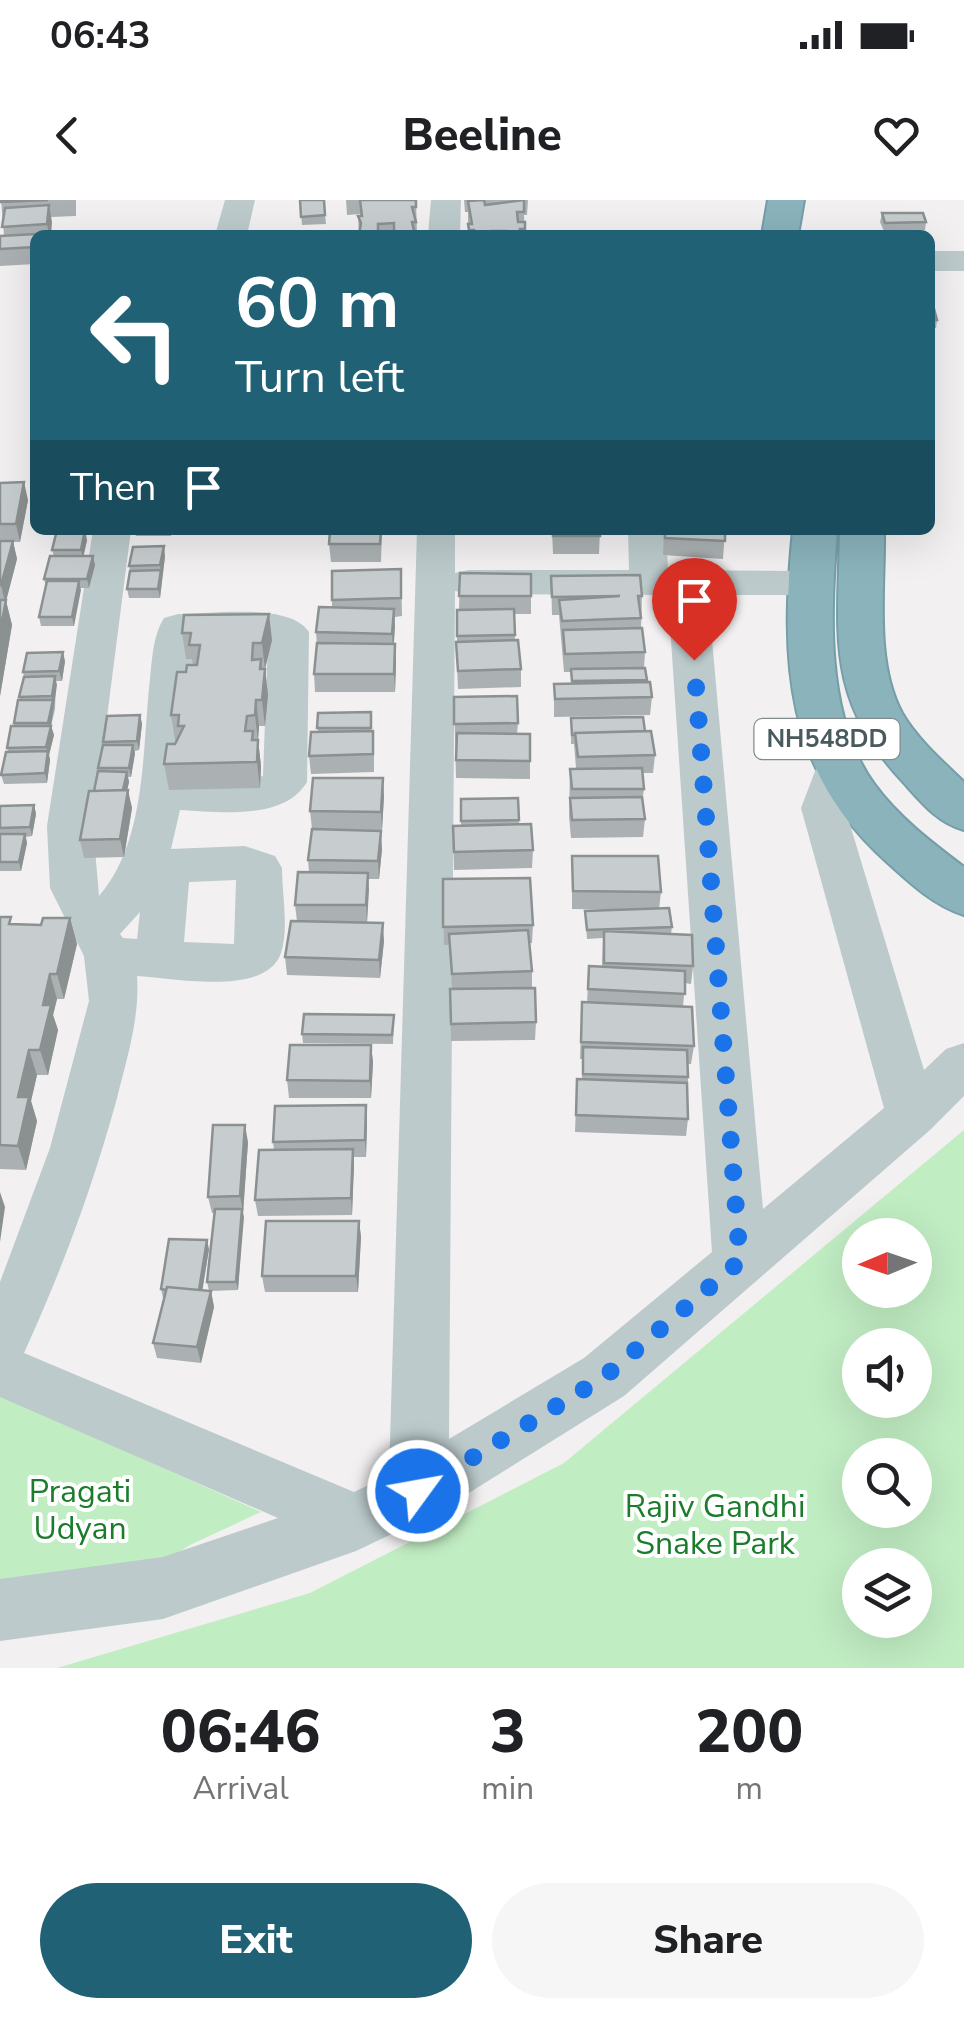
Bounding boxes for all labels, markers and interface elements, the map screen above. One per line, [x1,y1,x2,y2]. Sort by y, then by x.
text: 06:43 [50,10,151,61]
text: Beeline [402,105,562,166]
icon: back [40,108,95,163]
icon: heart [869,108,924,163]
text: 60 m [235,256,399,352]
icon: left [70,270,200,400]
text: Turn left [235,347,404,408]
icon: arrive [176,460,231,515]
text: Then [70,462,156,513]
pin [652,558,737,661]
icon: arrive [667,573,722,628]
road number: NH548DD [754,719,900,759]
north arrow [842,1218,932,1308]
map controls [842,1218,932,1638]
button: sound [842,1328,932,1418]
button: search [842,1438,932,1528]
position arrow [366,1439,470,1543]
park label: Pragati Udyan [29,1470,131,1550]
park label: Rajiv Gandhi Snake Park [625,1485,805,1565]
button: layers [842,1548,932,1638]
text: 06:46 [161,1691,320,1773]
text: 3 [490,1691,526,1773]
text: 200 [695,1691,803,1773]
text: Arrival [193,1767,289,1810]
text: min [481,1767,534,1810]
text: m [735,1767,763,1810]
button: Exit [40,1883,472,1998]
button: Share [492,1883,924,1998]

